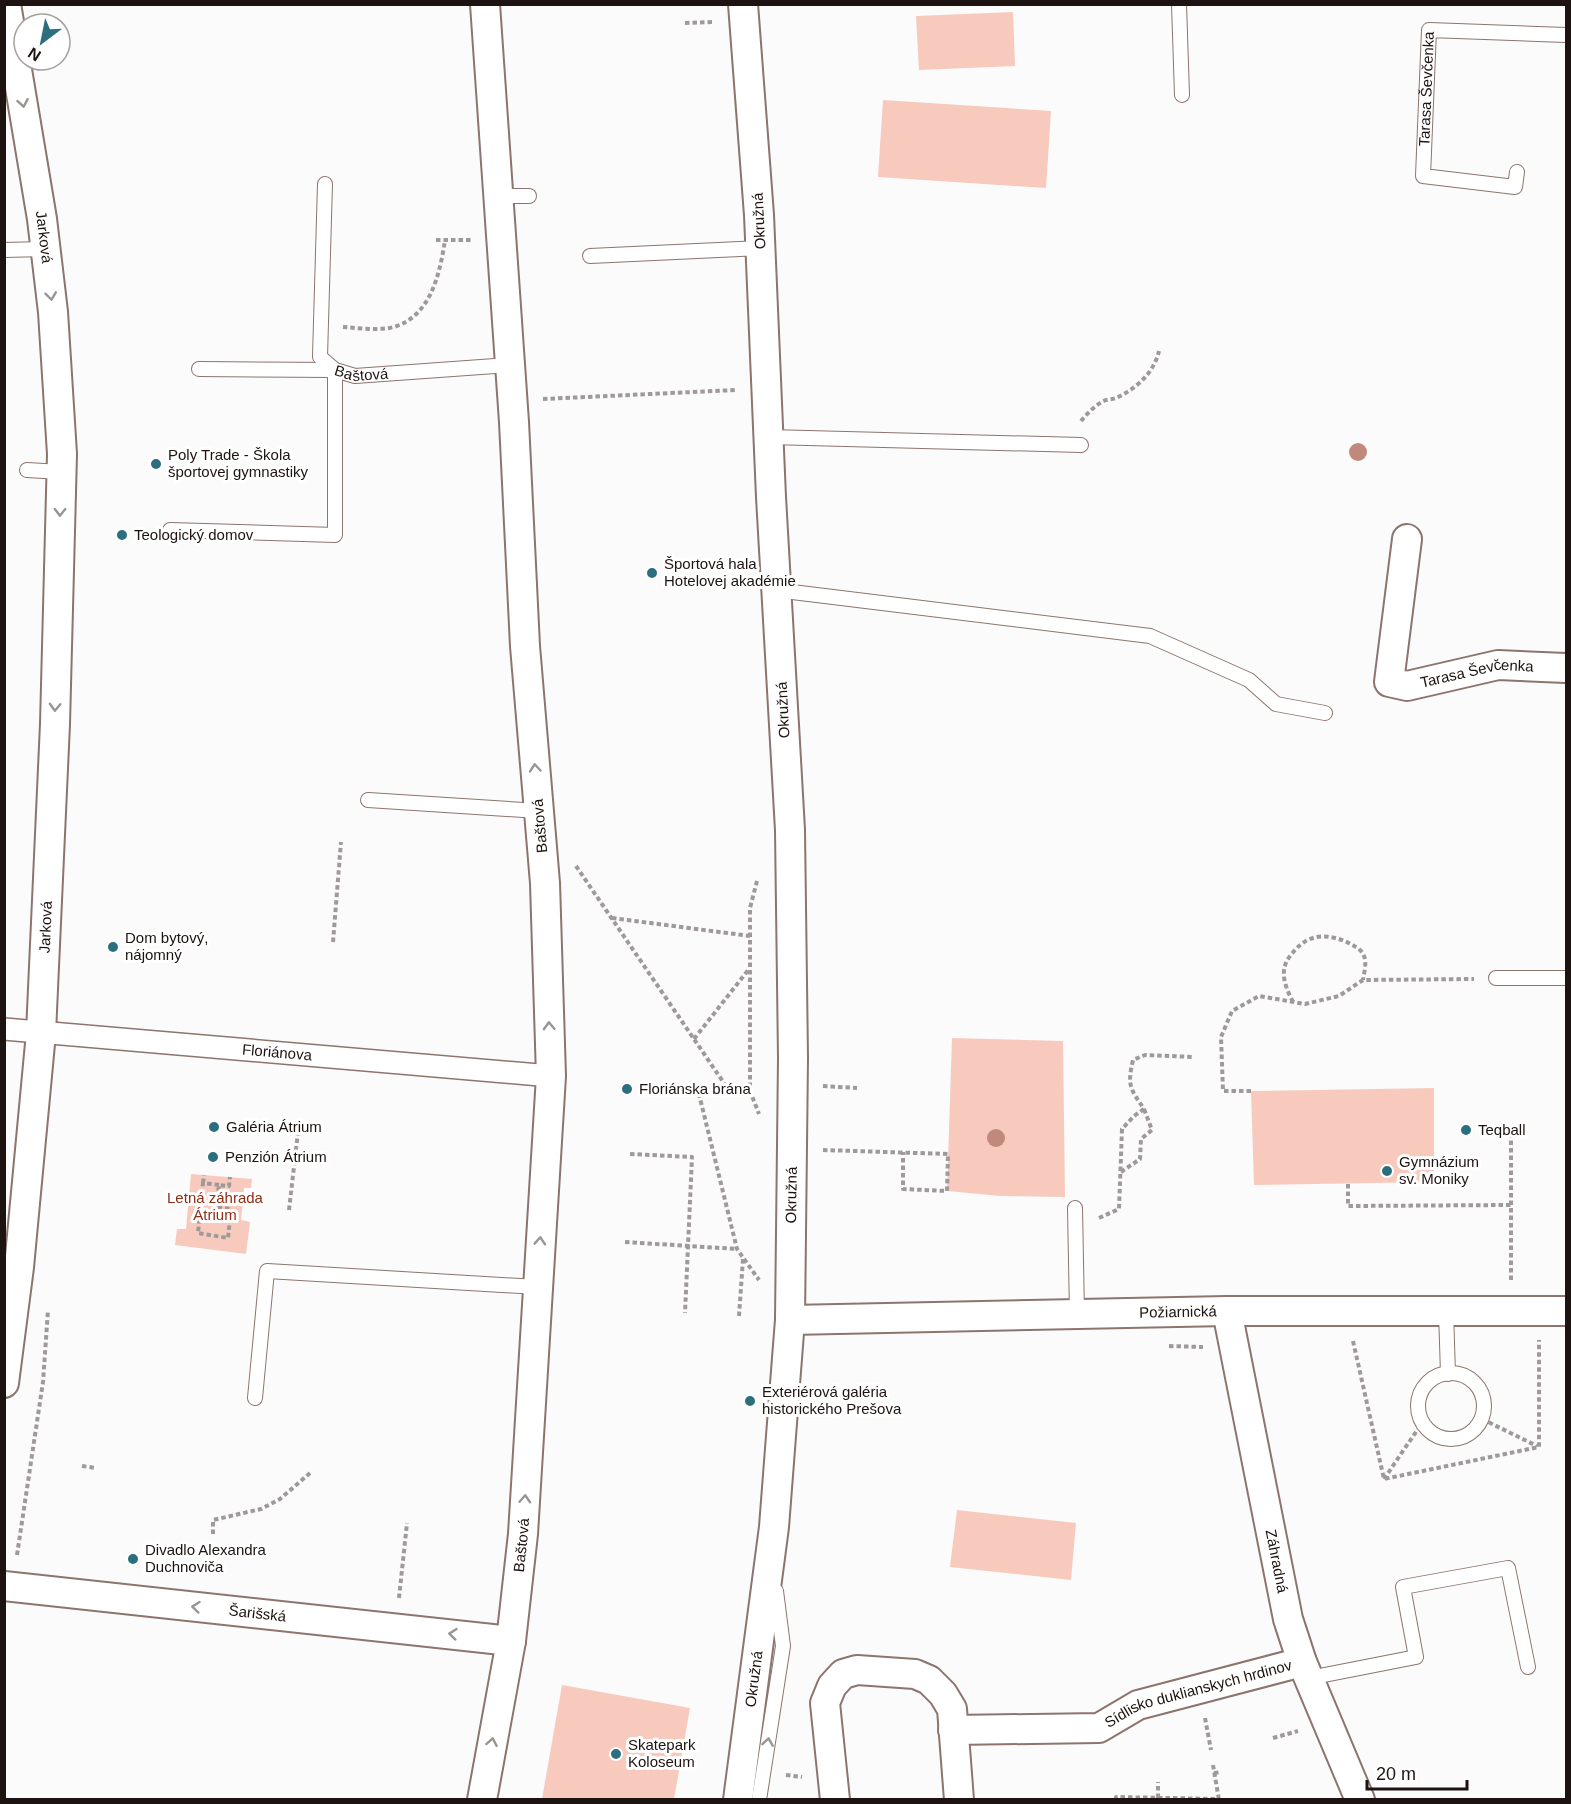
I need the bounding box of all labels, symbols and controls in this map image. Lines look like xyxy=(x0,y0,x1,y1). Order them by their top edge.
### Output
north arrow xyxy=(12,12,72,72)
street label: Tarasa Ševčenka xyxy=(1415,30,1437,147)
text: N xyxy=(25,44,44,65)
one-way arrow xyxy=(17,99,29,108)
street label: Okružná xyxy=(748,192,768,250)
street label: Jarková xyxy=(33,210,56,265)
one-way arrow xyxy=(45,292,57,301)
street label: Baštová xyxy=(333,361,389,384)
place label: Poly Trade - Škola športovej gymnastiky xyxy=(168,446,309,480)
marker: Poly Trade - Škola športovej gymnastiky xyxy=(149,457,163,471)
one-way arrow xyxy=(54,508,66,517)
place label: Teologický domov xyxy=(134,526,254,543)
marker: Teologický domov xyxy=(115,528,129,542)
place label: Športová hala Hotelovej akadémie xyxy=(664,555,796,589)
marker: Športová hala Hotelovej akadémie xyxy=(645,566,659,580)
street label: Tarasa Ševčenka xyxy=(1419,655,1535,691)
street label: Okružná xyxy=(772,681,792,739)
one-way arrow xyxy=(49,703,62,712)
one-way arrow xyxy=(529,764,542,773)
street label: Baštová xyxy=(529,798,550,854)
street label: Jarková xyxy=(36,900,55,954)
place label: Dom bytový, nájomný xyxy=(125,929,208,963)
marker: Dom bytový, nájomný xyxy=(106,940,120,954)
one-way arrow xyxy=(543,1021,556,1030)
street label: Floriánova xyxy=(241,1040,313,1063)
place label: Floriánska brána xyxy=(639,1080,751,1097)
marker: Floriánska brána xyxy=(620,1082,634,1096)
place label: Galéria Átrium xyxy=(226,1118,322,1135)
marker: Galéria Átrium xyxy=(207,1120,221,1134)
place label: Teqball xyxy=(1478,1121,1526,1138)
marker: Teqball xyxy=(1459,1123,1473,1137)
place label: Penzión Átrium xyxy=(225,1148,327,1165)
marker: Penzión Átrium xyxy=(206,1150,220,1164)
place label: Gymnázium sv. Moniky xyxy=(1399,1153,1479,1187)
marker: Gymnázium sv. Moniky xyxy=(1380,1164,1394,1178)
street label: Okružná xyxy=(782,1166,800,1223)
park label: Letná záhrada Átrium xyxy=(167,1189,264,1223)
one-way arrow xyxy=(534,1237,547,1246)
street label: Požiarnická xyxy=(1139,1302,1218,1321)
place label: Exteriérová galéria historického Prešova xyxy=(762,1383,902,1417)
marker: Exteriérová galéria historického Prešova xyxy=(743,1394,757,1408)
one-way arrow xyxy=(518,1494,531,1504)
street label: Baštová xyxy=(510,1517,532,1573)
street label: Záhradná xyxy=(1262,1528,1292,1595)
place label: Divadlo Alexandra Duchnoviča xyxy=(145,1541,267,1575)
marker: Divadlo Alexandra Duchnoviča xyxy=(126,1552,140,1566)
one-way arrow xyxy=(192,1601,201,1614)
street label: Šarišská xyxy=(228,1601,288,1625)
one-way arrow xyxy=(448,1629,457,1641)
street label: Okružná xyxy=(741,1649,766,1708)
street label: Sídlisko duklianskych hrdinov xyxy=(1101,1656,1294,1731)
place label: Skatepark Koloseum xyxy=(628,1736,696,1770)
one-way arrow xyxy=(485,1737,498,1747)
one-way arrow xyxy=(762,1737,774,1746)
marker: Skatepark Koloseum xyxy=(609,1747,623,1761)
scale bar xyxy=(1367,1753,1468,1791)
text: 20 m xyxy=(1376,1764,1416,1784)

